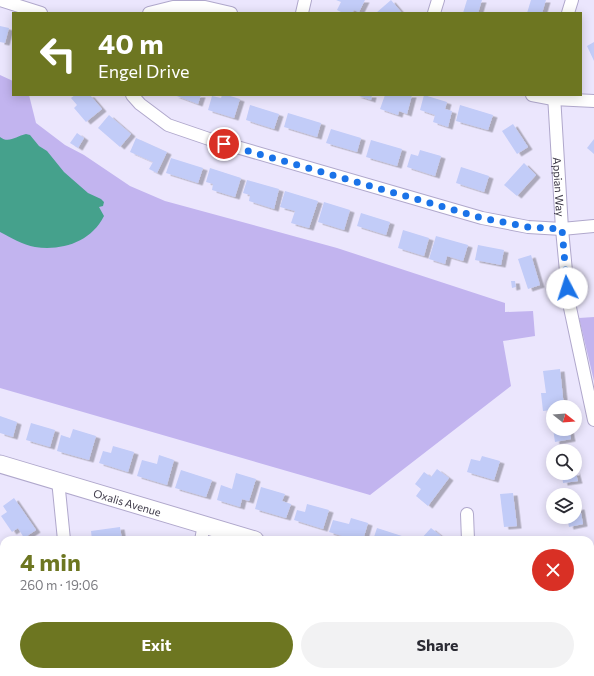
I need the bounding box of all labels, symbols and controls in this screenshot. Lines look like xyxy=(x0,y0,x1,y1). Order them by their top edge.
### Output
text: 40 m xyxy=(98,26,164,60)
icon: left xyxy=(32,28,84,80)
text: Engel Drive xyxy=(98,60,190,82)
pin xyxy=(207,127,241,161)
icon: arrive xyxy=(213,133,235,155)
street label: Appian Way xyxy=(551,157,568,217)
position arrow xyxy=(546,267,588,309)
north arrow xyxy=(546,400,582,436)
map controls xyxy=(546,400,582,524)
button: search xyxy=(546,444,582,480)
street label: Oxalis Avenue xyxy=(92,486,163,518)
button: layers xyxy=(546,488,582,524)
text: 4 min xyxy=(20,547,81,576)
button: close xyxy=(532,549,574,591)
text: 260 m · 19:06 xyxy=(20,577,98,593)
button: Exit xyxy=(20,622,293,668)
button: Share xyxy=(301,622,574,668)

